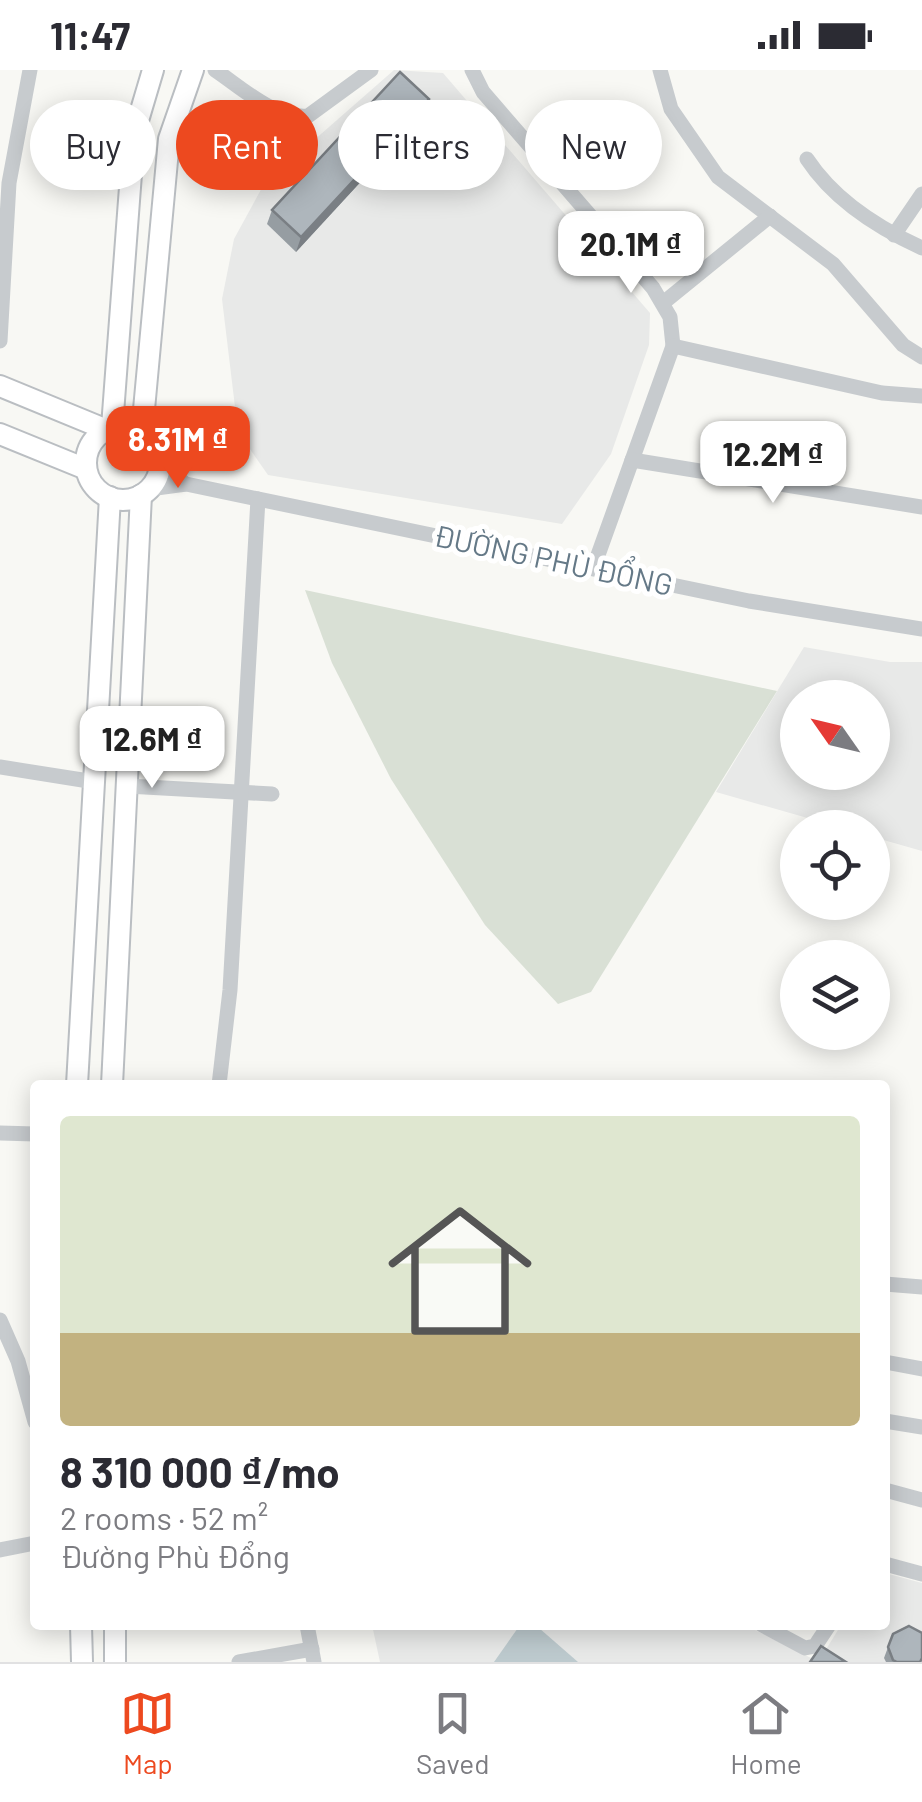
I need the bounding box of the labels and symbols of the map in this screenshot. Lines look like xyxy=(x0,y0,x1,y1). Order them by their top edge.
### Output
pin: 20.1M ₫ xyxy=(539,211,723,296)
pin: 8.31M ₫ xyxy=(86,406,270,491)
pin: 12.2M ₫ xyxy=(681,421,865,506)
street label: ĐƯỜNG PHÙ ĐỔNG xyxy=(431,515,676,602)
north arrow xyxy=(780,680,890,790)
pin: 12.6M ₫ xyxy=(60,706,244,791)

